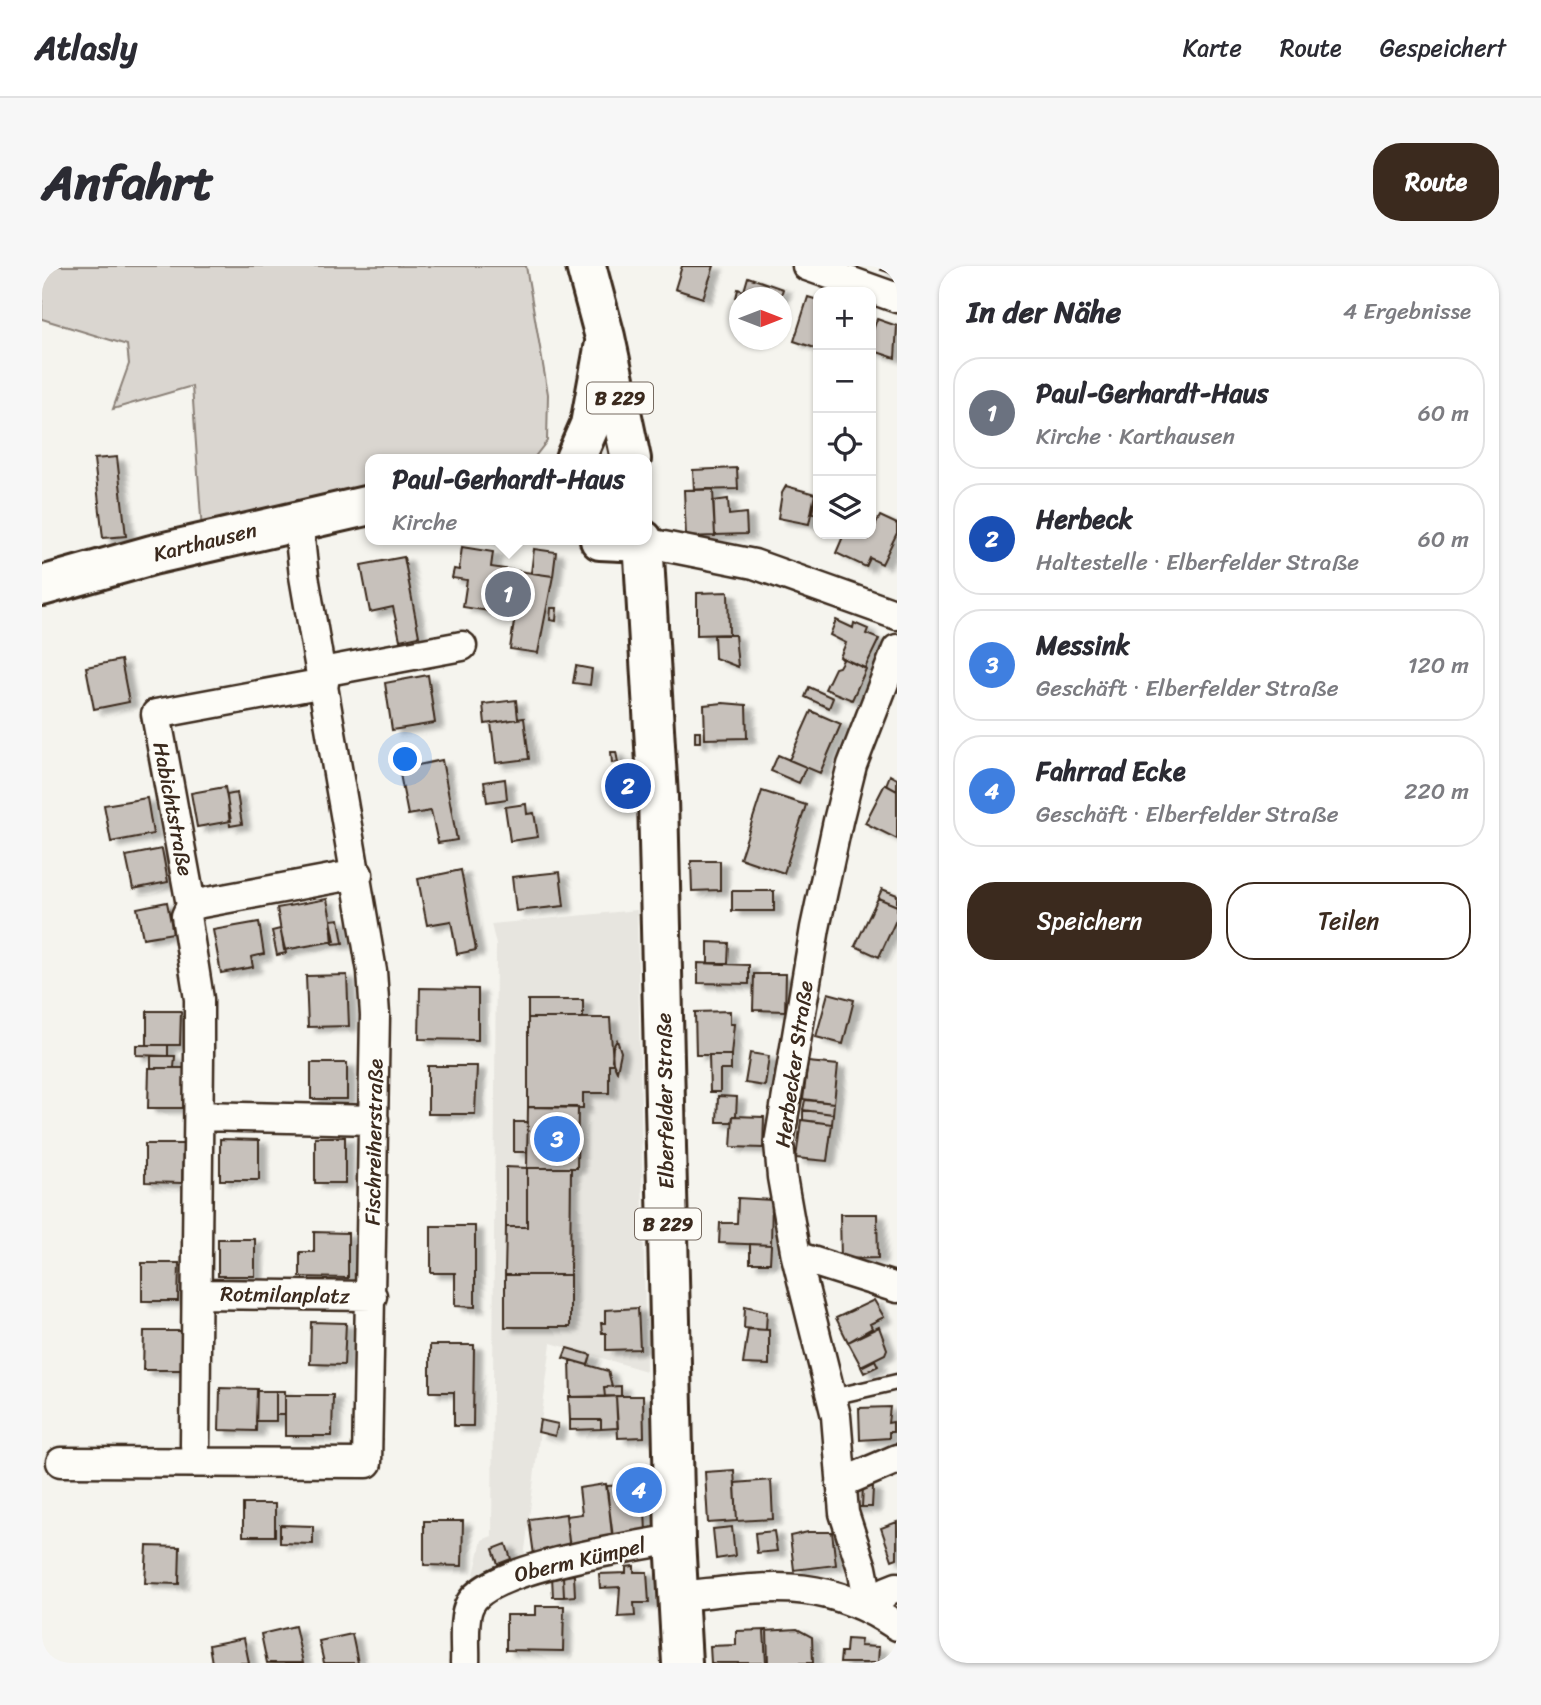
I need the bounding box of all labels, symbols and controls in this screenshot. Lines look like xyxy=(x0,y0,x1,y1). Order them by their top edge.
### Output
text: Atlasly xyxy=(35,19,137,77)
text: Karte xyxy=(1183,27,1242,69)
text: Route xyxy=(1280,27,1342,69)
text: Gespeichert xyxy=(1380,27,1506,69)
text: Anfahrt xyxy=(42,139,214,226)
button: Route xyxy=(1373,143,1499,221)
text: In der Nähe xyxy=(967,285,1121,339)
north arrow xyxy=(729,287,792,350)
map controls xyxy=(813,287,876,539)
button: + xyxy=(813,287,876,350)
text: 4 Ergebnisse xyxy=(1343,291,1471,332)
button: − xyxy=(813,350,876,413)
text: Paul-Gerhardt-Haus xyxy=(1036,370,1269,416)
road number: B 229 xyxy=(587,382,653,414)
text: 1 xyxy=(987,393,997,434)
text: 60 m xyxy=(1418,393,1469,434)
button: locate xyxy=(813,413,876,476)
text: Kirche · Karthausen xyxy=(1036,416,1235,457)
popup xyxy=(365,454,652,545)
text: Paul-Gerhardt-Haus xyxy=(392,456,625,502)
button: layers xyxy=(813,476,876,539)
text: Herbeck xyxy=(1036,496,1132,542)
text: Kirche xyxy=(392,502,457,543)
street label: Karthausen xyxy=(149,511,261,573)
text: 2 xyxy=(985,519,999,560)
text: 60 m xyxy=(1418,519,1469,560)
text: Haltestelle · Elberfelder Straße xyxy=(1036,542,1359,583)
pin: 1 xyxy=(485,568,531,620)
text: Messink xyxy=(1036,622,1130,668)
text: 3 xyxy=(986,645,998,686)
text: 120 m xyxy=(1408,645,1469,686)
text: Geschäft · Elberfelder Straße xyxy=(1036,668,1339,709)
street label: Habichtstraße xyxy=(141,739,205,880)
your location xyxy=(388,742,422,776)
text: Fahrrad Ecke xyxy=(1036,748,1185,794)
pin: 2 xyxy=(605,760,651,812)
text: 4 xyxy=(985,771,999,812)
text: 220 m xyxy=(1404,771,1469,812)
text: Geschäft · Elberfelder Straße xyxy=(1036,794,1339,835)
button: Speichern xyxy=(967,882,1212,960)
button: Teilen xyxy=(1226,882,1471,960)
street label: Herbecker Straße xyxy=(763,978,825,1150)
street label: Elberfelder Straße xyxy=(644,1012,686,1190)
street label: Fischreiherstraße xyxy=(354,1058,394,1226)
pin: 3 xyxy=(534,1113,580,1165)
road number: B 229 xyxy=(635,1208,701,1240)
street label: Rotmilanplatz xyxy=(220,1275,351,1315)
pin: 4 xyxy=(616,1464,662,1516)
street label: Oberm Kümpel xyxy=(510,1526,651,1594)

